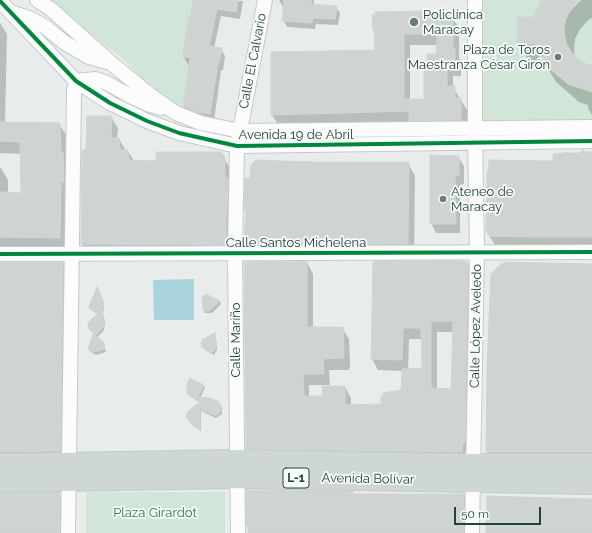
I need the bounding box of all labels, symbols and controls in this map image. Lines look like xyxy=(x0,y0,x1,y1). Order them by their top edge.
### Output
place label: Policlínica Maracay xyxy=(423,7,483,38)
street label: Calle El Calvario xyxy=(236,12,270,110)
marker: Policlínica Maracay xyxy=(408,16,420,28)
place label: Plaza de Toros Maestranza César Girón xyxy=(408,42,550,73)
marker: Plaza de Toros Maestranza César Girón xyxy=(553,52,563,62)
street label: Avenida 19 de Abril xyxy=(239,127,353,143)
place label: Ateneo de Maracay xyxy=(451,184,513,215)
marker: Ateneo de Maracay xyxy=(438,194,448,204)
street label: Calle Santos Michelena xyxy=(226,235,366,251)
street label: Calle López Aveledo xyxy=(467,264,485,388)
street label: Calle Mariño xyxy=(228,302,244,378)
road number: L-1 xyxy=(283,468,309,488)
street label: Avenida Bolívar xyxy=(321,470,415,488)
scale bar xyxy=(456,499,543,525)
park label: Plaza Girardot xyxy=(113,505,197,521)
text: 50 m xyxy=(461,507,489,521)

